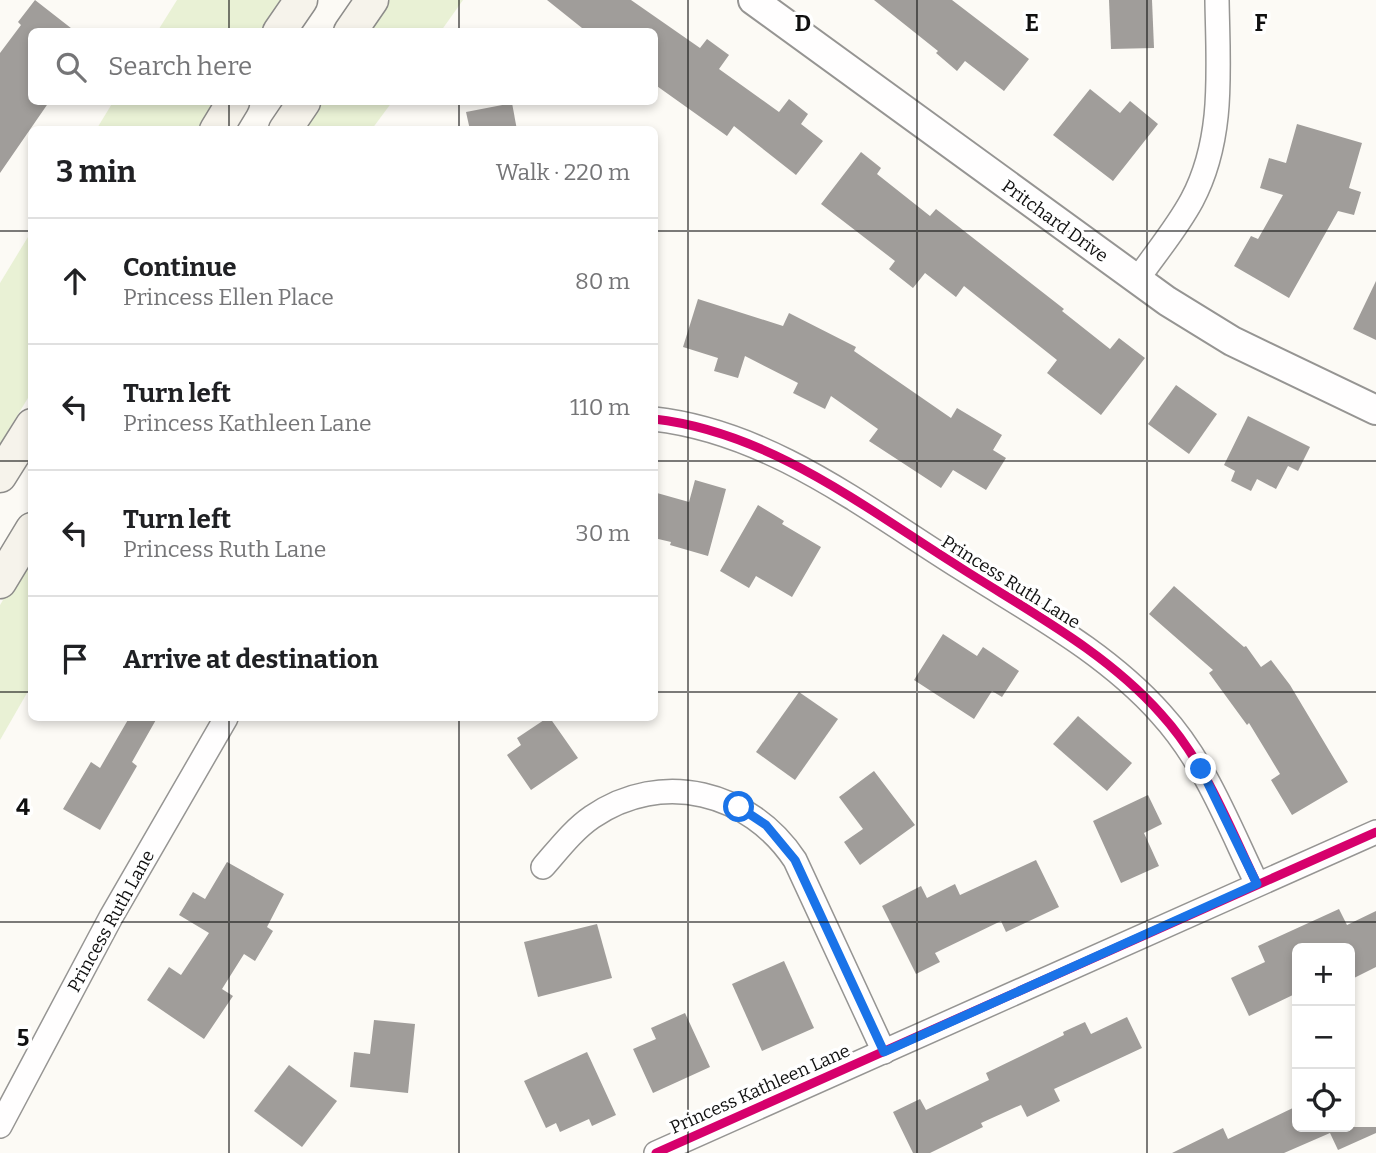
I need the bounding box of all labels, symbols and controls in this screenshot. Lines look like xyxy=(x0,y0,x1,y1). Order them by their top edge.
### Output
text: D xyxy=(795,9,811,37)
text: E xyxy=(1025,9,1039,37)
text: F xyxy=(1255,9,1268,37)
search box xyxy=(28,28,658,105)
icon: search xyxy=(52,48,90,86)
text: Search here xyxy=(108,51,252,82)
text: 3 min xyxy=(56,154,136,190)
text: Walk · 220 m xyxy=(496,158,630,186)
street label: Pritchard Drive xyxy=(998,175,1112,267)
text: Continue xyxy=(123,252,237,283)
icon: ahead xyxy=(56,262,94,300)
text: 80 m xyxy=(575,267,630,295)
text: Princess Ellen Place xyxy=(123,283,334,311)
text: Turn left xyxy=(123,378,231,409)
icon: left xyxy=(56,388,94,426)
text: 110 m xyxy=(570,393,630,421)
text: Princess Kathleen Lane xyxy=(123,409,372,437)
text: Turn left xyxy=(123,504,231,535)
icon: left xyxy=(56,514,94,552)
text: 30 m xyxy=(576,519,630,547)
street label: Princess Ruth Lane xyxy=(938,530,1084,634)
text: Princess Ruth Lane xyxy=(123,535,326,563)
icon: arrive xyxy=(56,640,94,678)
text: Arrive at destination xyxy=(123,644,378,675)
route end xyxy=(1185,753,1216,784)
route start xyxy=(723,791,754,822)
text: 4 xyxy=(16,793,30,821)
street label: Princess Ruth Lane xyxy=(63,846,159,996)
map controls xyxy=(1292,943,1355,1132)
button: + xyxy=(1292,943,1355,1006)
button: − xyxy=(1292,1006,1355,1069)
text: 5 xyxy=(17,1024,29,1052)
street label: Princess Kathleen Lane xyxy=(667,1039,853,1139)
button: locate xyxy=(1292,1069,1355,1132)

